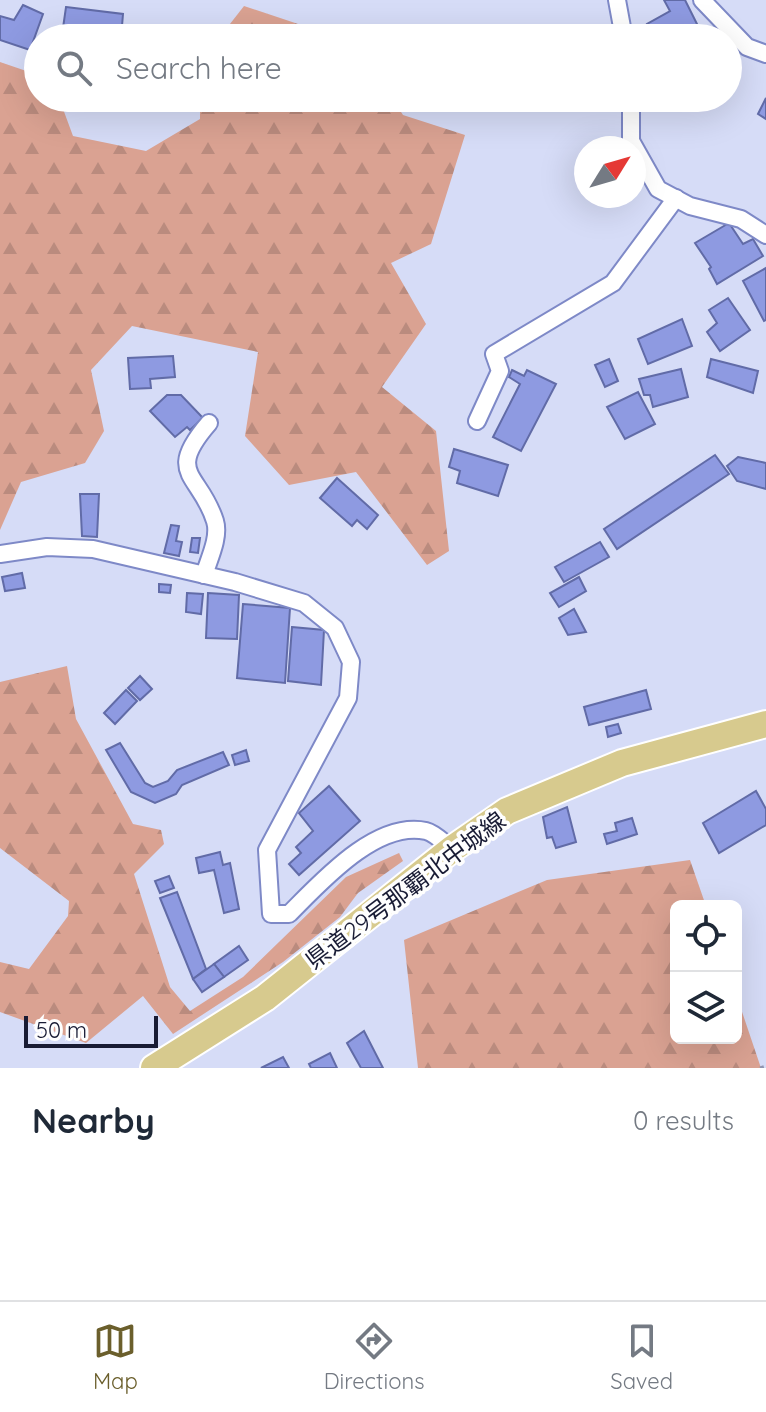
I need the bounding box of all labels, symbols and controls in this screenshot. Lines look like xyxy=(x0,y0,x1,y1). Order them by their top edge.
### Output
search box xyxy=(24,24,742,112)
icon: search xyxy=(52,46,96,90)
text: Search here xyxy=(116,49,282,87)
north arrow xyxy=(574,136,646,208)
street label: 県道29号那覇北中城線 xyxy=(299,805,511,975)
map controls xyxy=(670,900,742,1044)
button: locate xyxy=(670,900,742,972)
button: layers xyxy=(670,972,742,1044)
scale bar xyxy=(24,1012,158,1048)
text: 50 m xyxy=(36,1016,87,1044)
text: Nearby xyxy=(32,1099,155,1142)
text: 0 results xyxy=(633,1104,734,1137)
tab: Map xyxy=(93,1319,138,1395)
tab: Directions xyxy=(324,1319,424,1395)
tab: Saved xyxy=(610,1319,673,1395)

